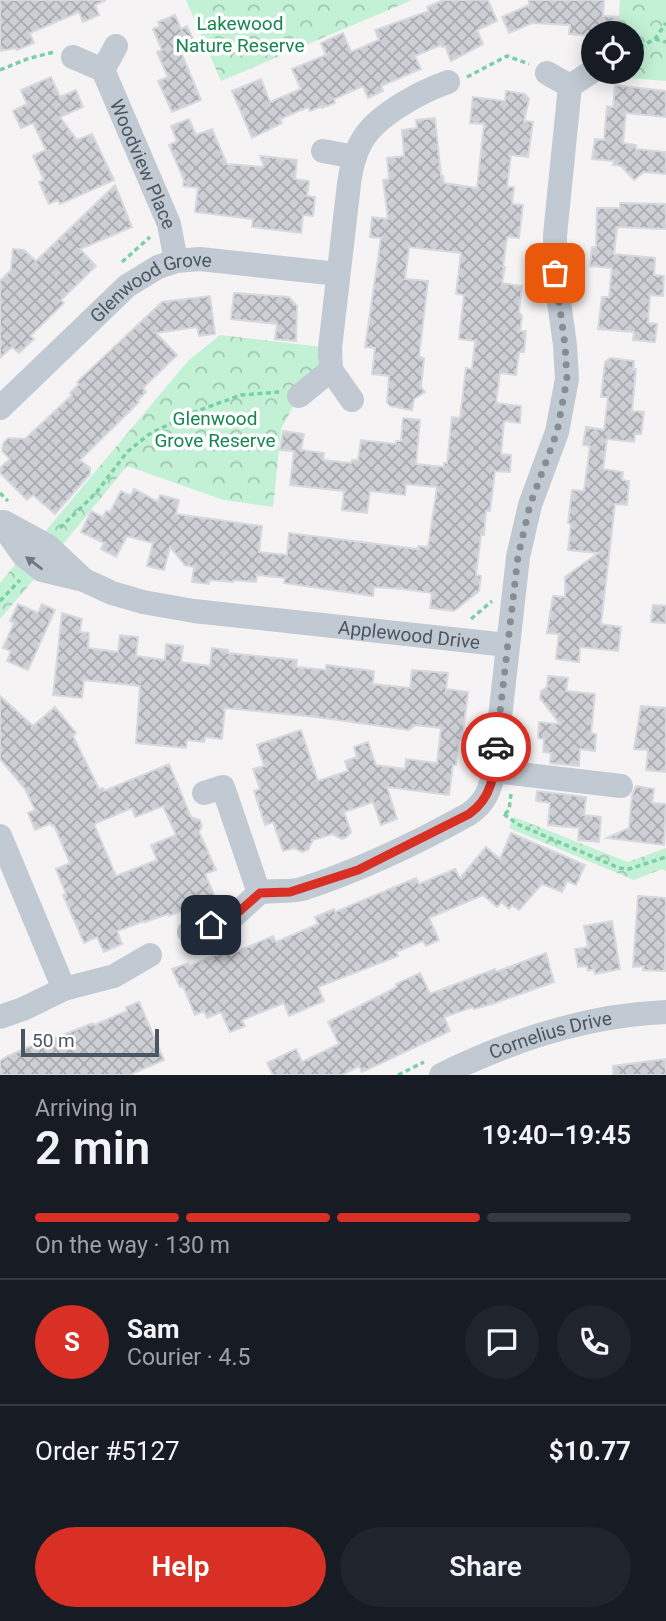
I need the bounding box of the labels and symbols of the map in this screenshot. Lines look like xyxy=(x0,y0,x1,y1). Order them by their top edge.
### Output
park label: Lakewood Nature Reserve xyxy=(175,12,305,57)
street label: Woodview Place xyxy=(105,96,181,233)
pin xyxy=(525,243,585,303)
street label: Glenwood Grove xyxy=(85,248,213,328)
park label: Glenwood Grove Reserve xyxy=(154,407,276,452)
one-way arrow xyxy=(25,556,43,571)
street label: Applewood Drive xyxy=(337,616,481,654)
courier xyxy=(461,712,531,782)
pin xyxy=(181,895,241,955)
street label: Cornelius Drive xyxy=(486,1007,614,1064)
scale bar xyxy=(21,1026,159,1058)

